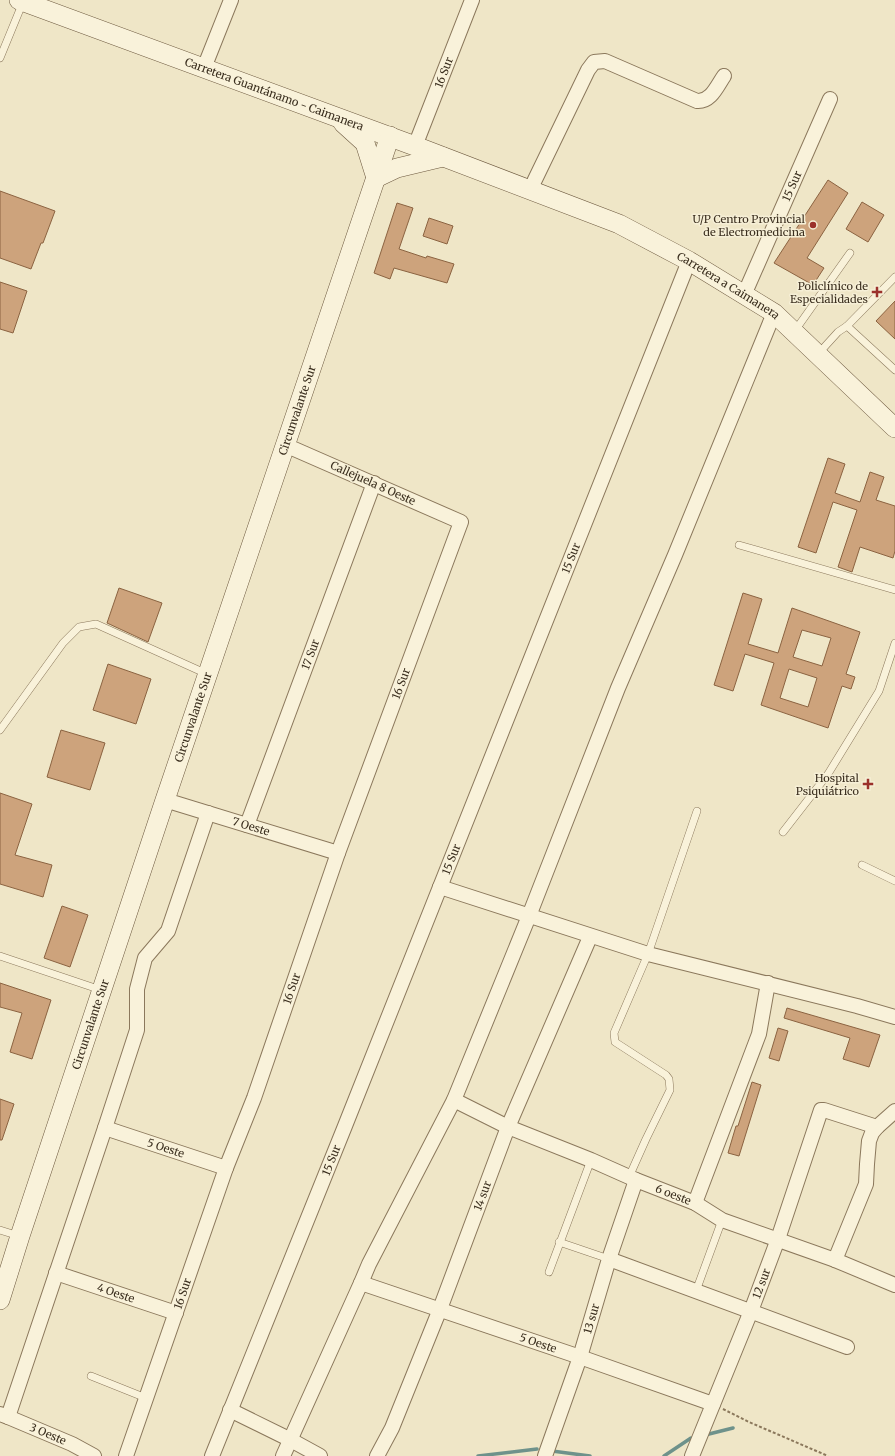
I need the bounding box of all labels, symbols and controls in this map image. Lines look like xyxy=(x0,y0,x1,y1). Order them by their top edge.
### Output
street label: Carretera Guantánamo - Caimanera xyxy=(183,55,366,133)
street label: 16 Sur xyxy=(431,55,456,90)
street label: 15 Sur xyxy=(779,169,805,203)
place label: U/P Centro Provincial de Electromedicina xyxy=(692,212,806,239)
marker: U/P Centro Provincial de Electromedicina xyxy=(808,220,818,230)
street label: Carretera a Caimanera xyxy=(675,249,783,322)
place label: Policlínico de Especialidades xyxy=(790,279,868,306)
marker: Policlínico de Especialidades xyxy=(871,286,883,298)
street label: Circunvalante Sur xyxy=(275,363,319,457)
street label: Callejuela 8 Oeste xyxy=(328,458,418,508)
street label: 15 Sur xyxy=(558,541,583,575)
street label: 17 Sur xyxy=(298,637,322,672)
street label: 16 Sur xyxy=(389,666,413,701)
street label: Circunvalante Sur xyxy=(171,670,215,764)
place label: Hospital Psiquiátrico xyxy=(796,771,860,798)
marker: Hospital Psiquiátrico xyxy=(862,778,874,790)
street label: 7 Oeste xyxy=(231,814,272,839)
street label: 15 Sur xyxy=(439,842,464,877)
street label: 16 Sur xyxy=(280,971,303,1006)
street label: Circunvalante Sur xyxy=(69,978,112,1071)
street label: 5 Oeste xyxy=(145,1135,186,1161)
street label: 15 Sur xyxy=(319,1143,344,1178)
street label: 14 sur xyxy=(470,1179,494,1213)
street label: 6 oeste xyxy=(654,1181,693,1208)
street label: 12 sur xyxy=(749,1266,773,1300)
street label: 16 Sur xyxy=(171,1276,194,1311)
street label: 4 Oeste xyxy=(95,1280,137,1306)
street label: 13 sur xyxy=(580,1302,602,1335)
street label: 5 Oeste xyxy=(518,1330,559,1356)
street label: 3 Oeste xyxy=(28,1420,69,1448)

